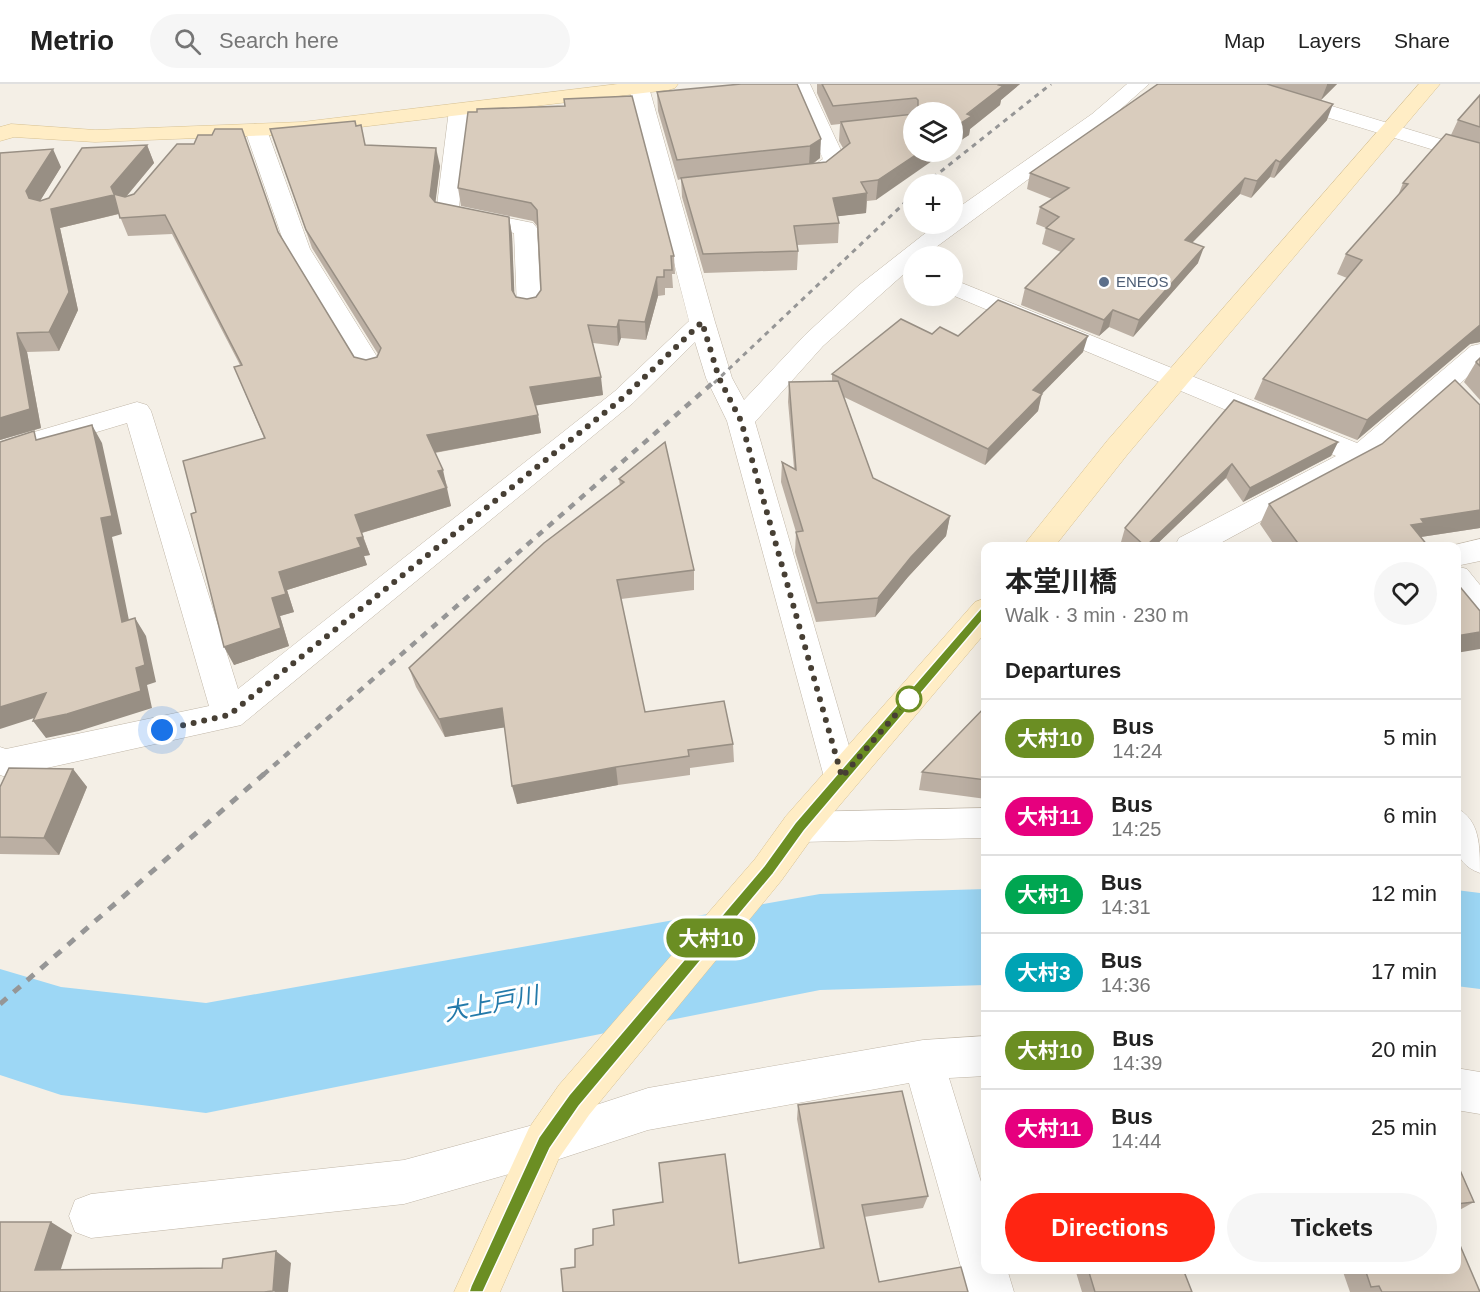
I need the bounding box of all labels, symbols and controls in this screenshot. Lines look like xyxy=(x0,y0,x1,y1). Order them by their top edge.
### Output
search box xyxy=(150,14,570,68)
text: Metrio xyxy=(30,25,114,56)
icon: search xyxy=(171,25,204,58)
text: Search here xyxy=(219,28,339,53)
text: Map xyxy=(1224,29,1265,52)
text: Layers xyxy=(1298,29,1361,52)
text: Share xyxy=(1394,29,1450,52)
map controls xyxy=(903,102,963,306)
button: layers xyxy=(903,102,963,162)
button: + xyxy=(903,174,963,234)
button: − xyxy=(903,246,963,306)
place label: ENEOS xyxy=(1116,273,1169,290)
marker: ENEOS xyxy=(1097,275,1111,289)
button: heart xyxy=(1374,562,1437,625)
text: 本堂川橋 xyxy=(1005,566,1117,597)
text: Walk · 3 min · 230 m xyxy=(1005,604,1189,626)
text: Departures xyxy=(1005,658,1121,683)
unlabelled marker xyxy=(896,686,922,712)
text: Bus xyxy=(1112,714,1154,739)
your location xyxy=(147,715,177,745)
text: 5 min xyxy=(1383,725,1437,750)
text: 大村10 xyxy=(1017,727,1082,750)
text: 14:24 xyxy=(1112,740,1162,762)
text: Bus xyxy=(1111,792,1153,817)
text: 6 min xyxy=(1383,803,1437,828)
text: 大村11 xyxy=(1017,805,1081,828)
text: 14:25 xyxy=(1111,818,1161,840)
text: Bus xyxy=(1101,870,1142,895)
text: 12 min xyxy=(1371,881,1437,906)
text: 大村1 xyxy=(1017,883,1071,906)
text: 14:31 xyxy=(1101,896,1151,918)
line badge: 大村10 xyxy=(669,918,753,958)
text: 大村10 xyxy=(678,927,744,950)
text: Bus xyxy=(1101,948,1142,973)
text: 17 min xyxy=(1371,959,1437,984)
text: 大村3 xyxy=(1017,961,1071,984)
text: 14:36 xyxy=(1101,974,1151,996)
water label: 大上戸川 xyxy=(441,981,544,1026)
text: Bus xyxy=(1112,1026,1154,1051)
text: 20 min xyxy=(1371,1037,1437,1062)
text: 大村10 xyxy=(1017,1039,1082,1062)
text: 14:39 xyxy=(1112,1052,1162,1074)
text: Bus xyxy=(1111,1104,1153,1129)
text: 25 min xyxy=(1371,1115,1437,1140)
text: 大村11 xyxy=(1017,1117,1081,1140)
text: 14:44 xyxy=(1111,1130,1161,1152)
button: Directions xyxy=(1005,1193,1215,1262)
button: Tickets xyxy=(1227,1193,1437,1262)

